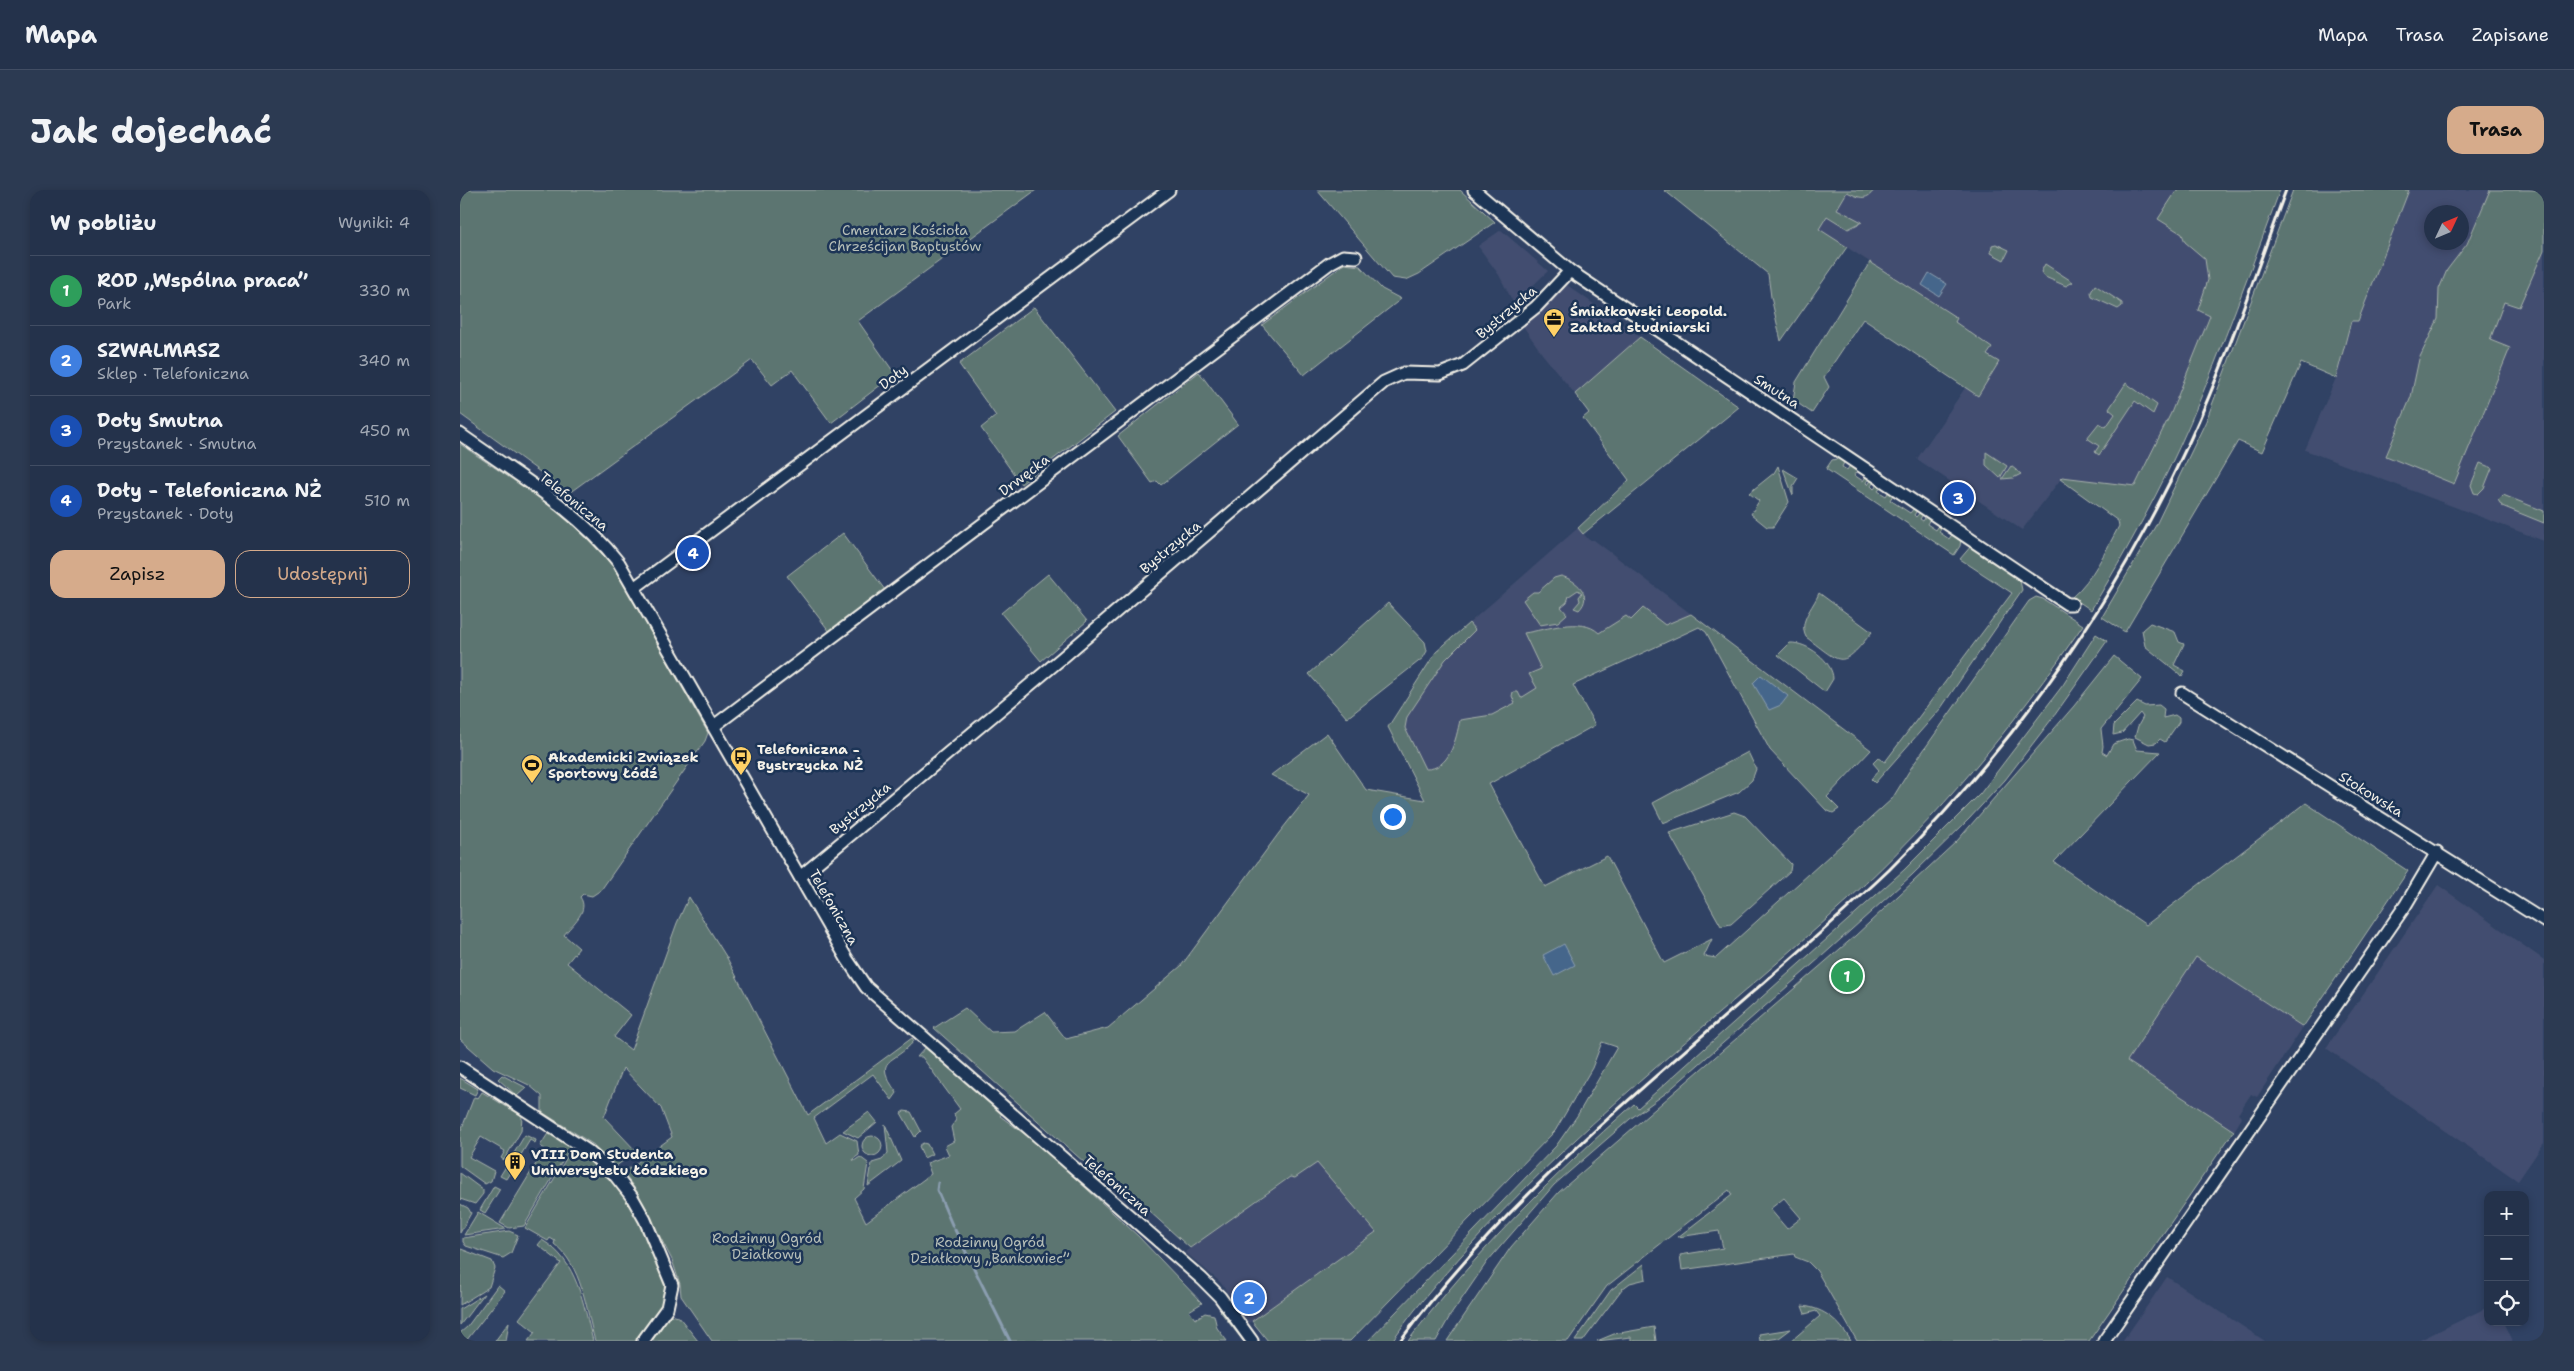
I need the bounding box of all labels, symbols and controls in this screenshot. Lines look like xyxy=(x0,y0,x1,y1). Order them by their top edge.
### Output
text: Mapa xyxy=(25,19,97,51)
text: Mapa xyxy=(2318,23,2368,47)
text: Trasa xyxy=(2396,23,2444,47)
text: Zapisane xyxy=(2472,23,2549,47)
button: Trasa xyxy=(2447,106,2544,154)
text: Jak dojechać xyxy=(30,107,272,154)
north arrow xyxy=(2424,205,2469,250)
text: W pobliżu xyxy=(50,209,157,237)
text: Wyniki: 4 xyxy=(338,212,410,233)
park label: Cmentarz Kościoła Chrześcijan Baptystów xyxy=(829,221,981,255)
text: ROD „Wspólna praca” xyxy=(97,268,308,293)
text: 1 xyxy=(62,280,70,301)
text: 330 m xyxy=(358,280,410,301)
street label: Bystrzycka xyxy=(1472,281,1540,343)
text: Park xyxy=(97,293,131,314)
place label: Śmiałkowski Leopold. Zakład studniarski xyxy=(1570,302,1727,336)
office icon: Śmiałkowski Leopold. Zakład studniarski xyxy=(1542,307,1566,338)
text: SZWALMASZ xyxy=(97,338,220,363)
text: 2 xyxy=(60,350,72,371)
text: 340 m xyxy=(358,350,410,371)
street label: Doły xyxy=(875,361,911,393)
text: Sklep · Telefoniczna xyxy=(97,363,249,384)
street label: Smutna xyxy=(1751,370,1803,412)
text: Doły Smutna xyxy=(97,408,223,433)
text: 3 xyxy=(60,420,72,441)
text: 450 m xyxy=(359,420,410,441)
text: Przystanek · Smutna xyxy=(97,433,256,454)
street label: Drwęcka xyxy=(995,450,1053,500)
street label: Telefoniczna xyxy=(536,468,613,535)
text: Doły - Telefoniczna NŻ xyxy=(97,478,322,503)
pin: 3 xyxy=(1942,479,1974,517)
text: 4 xyxy=(60,490,72,511)
text: 510 m xyxy=(364,490,410,511)
text: Przystanek · Doły xyxy=(97,503,234,524)
street label: Bystrzycka xyxy=(1136,516,1204,578)
pin: 4 xyxy=(677,534,709,572)
button: Zapisz xyxy=(50,550,225,598)
button: Udostępnij xyxy=(235,550,410,598)
place label: Telefoniczna - Bystrzycka NŻ xyxy=(757,740,863,774)
bus stop icon: Telefoniczna - Bystrzycka NŻ xyxy=(729,745,753,776)
place label: Akademicki Związek Sportowy Łódź xyxy=(548,748,699,782)
sports icon: Akademicki Związek Sportowy Łódź xyxy=(520,753,544,784)
street label: Stokowska xyxy=(2336,767,2407,821)
street label: Bystrzycka xyxy=(826,778,895,838)
your location xyxy=(1380,804,1406,830)
street label: Telefoniczna xyxy=(805,866,863,948)
pin: 1 xyxy=(1831,957,1863,995)
place label: VIII Dom Studenta Uniwersytetu Łódzkiego xyxy=(531,1145,708,1179)
building icon: VIII Dom Studenta Uniwersytetu Łódzkiego xyxy=(503,1150,527,1181)
street label: Telefoniczna xyxy=(1079,1151,1155,1220)
map controls xyxy=(2484,1191,2529,1326)
button: + xyxy=(2484,1191,2529,1236)
park label: Rodzinny Ogród Działkowy xyxy=(712,1229,822,1263)
park label: Rodzinny Ogród Działkowy „Bankowiec” xyxy=(911,1233,1070,1267)
button: − xyxy=(2484,1236,2529,1281)
pin: 2 xyxy=(1233,1279,1265,1317)
button: locate xyxy=(2484,1281,2529,1326)

